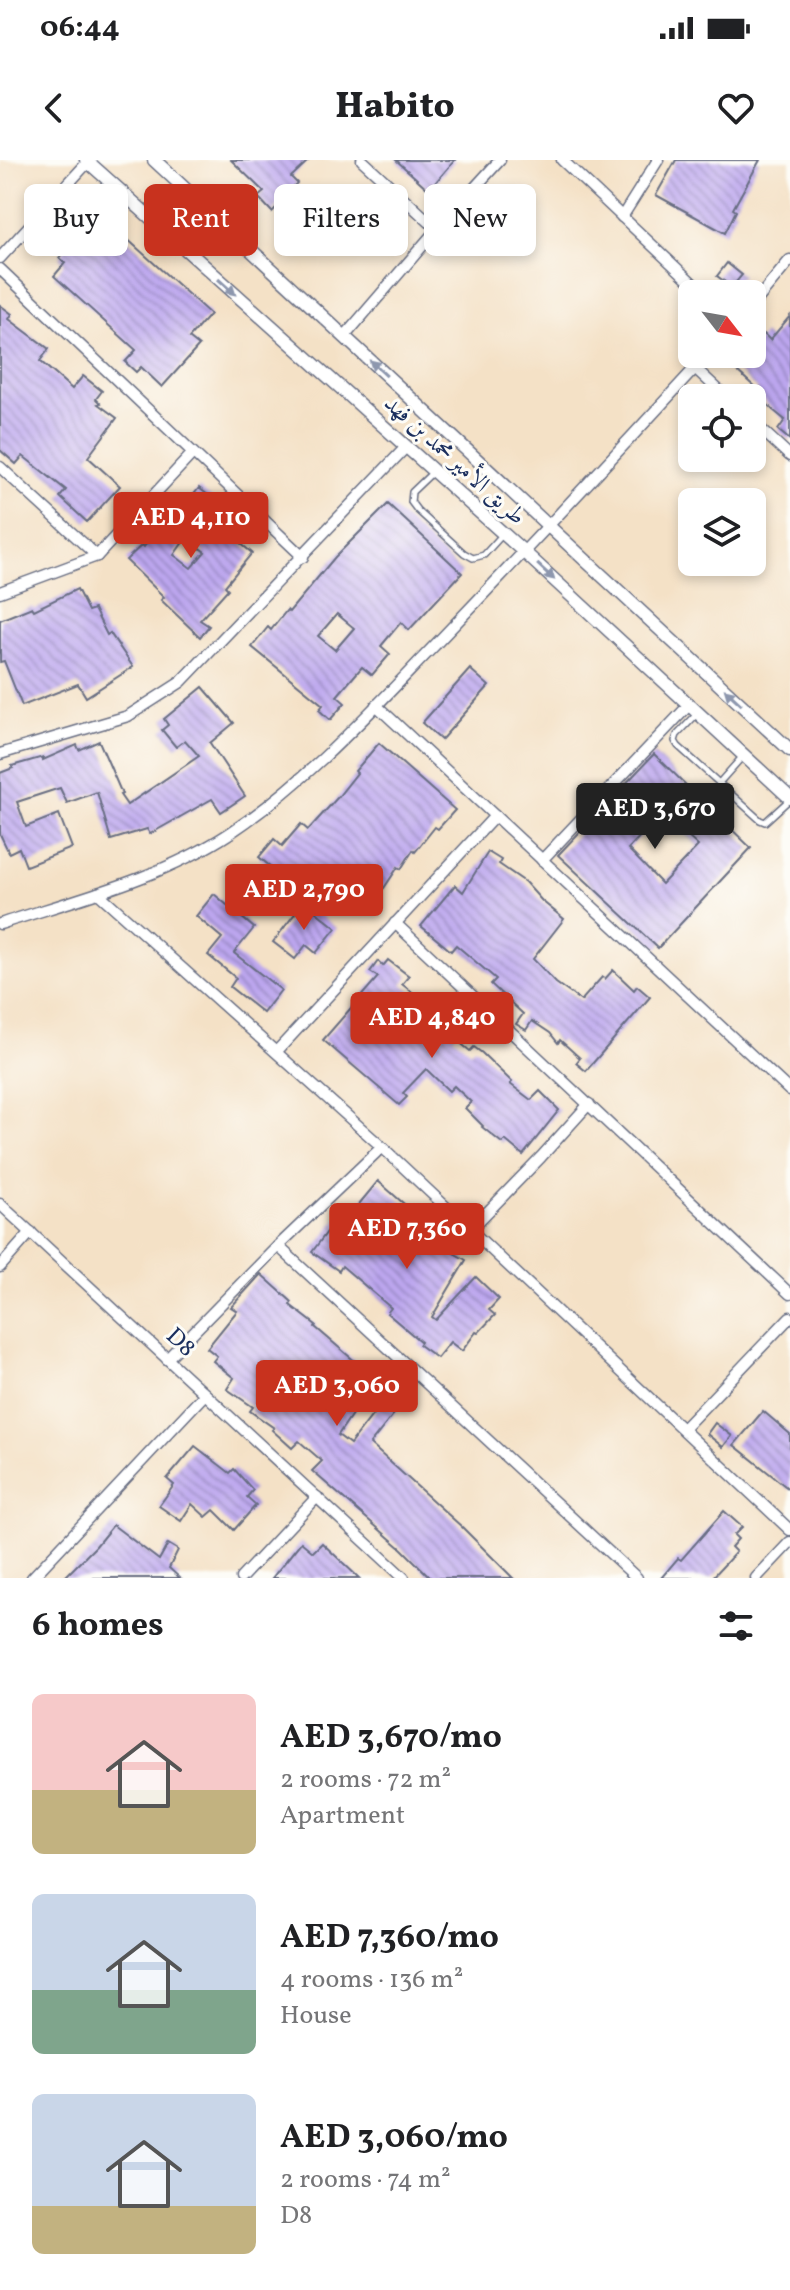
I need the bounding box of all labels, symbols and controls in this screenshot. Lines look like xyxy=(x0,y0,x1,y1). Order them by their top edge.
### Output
text: 06:44 xyxy=(40,7,120,49)
text: Habito xyxy=(335,83,455,133)
icon: back xyxy=(32,86,76,130)
icon: heart xyxy=(714,86,758,130)
chip: Buy xyxy=(24,184,128,256)
chip: Rent xyxy=(144,184,258,256)
chip: Filters xyxy=(274,184,408,256)
chip: New xyxy=(424,184,536,256)
one-way arrow xyxy=(217,278,237,295)
north arrow xyxy=(678,280,766,368)
map controls xyxy=(678,280,766,576)
one-way arrow xyxy=(368,360,387,378)
button: locate xyxy=(678,384,766,472)
street label: طريق الأمير محمد بن فهد xyxy=(375,387,533,534)
button: layers xyxy=(678,488,766,576)
pin: AED 4,110 xyxy=(99,492,283,560)
text: AED 4,110 xyxy=(131,500,251,536)
one-way arrow xyxy=(536,563,555,581)
one-way arrow xyxy=(724,688,743,706)
pin: AED 3,670 xyxy=(563,783,747,851)
text: AED 3,670 xyxy=(594,791,716,827)
pin: AED 2,790 xyxy=(212,864,396,932)
text: AED 2,790 xyxy=(243,872,365,908)
pin: AED 4,840 xyxy=(340,992,524,1060)
text: AED 4,840 xyxy=(368,1000,496,1036)
pin: AED 7,360 xyxy=(315,1203,499,1271)
text: AED 7,360 xyxy=(347,1211,467,1247)
street label: D8 xyxy=(158,1320,202,1366)
pin: AED 3,060 xyxy=(245,1360,429,1428)
text: AED 3,060 xyxy=(274,1368,400,1404)
text: 6 homes xyxy=(32,1603,164,1650)
icon: filters xyxy=(714,1604,758,1648)
text: AED 3,670/mo xyxy=(280,1715,502,1762)
icon: home xyxy=(96,1726,192,1822)
text: 2 rooms · 72 m² xyxy=(280,1762,451,1798)
text: Apartment xyxy=(280,1798,405,1834)
text: AED 7,360/mo xyxy=(280,1915,499,1962)
icon: home xyxy=(96,1926,192,2022)
text: 4 rooms · 136 m² xyxy=(280,1962,463,1998)
text: House xyxy=(280,1998,352,2034)
text: AED 3,060/mo xyxy=(280,2115,508,2162)
icon: home xyxy=(96,2126,192,2222)
text: 2 rooms · 74 m² xyxy=(280,2162,451,2198)
text: D8 xyxy=(280,2198,312,2234)

